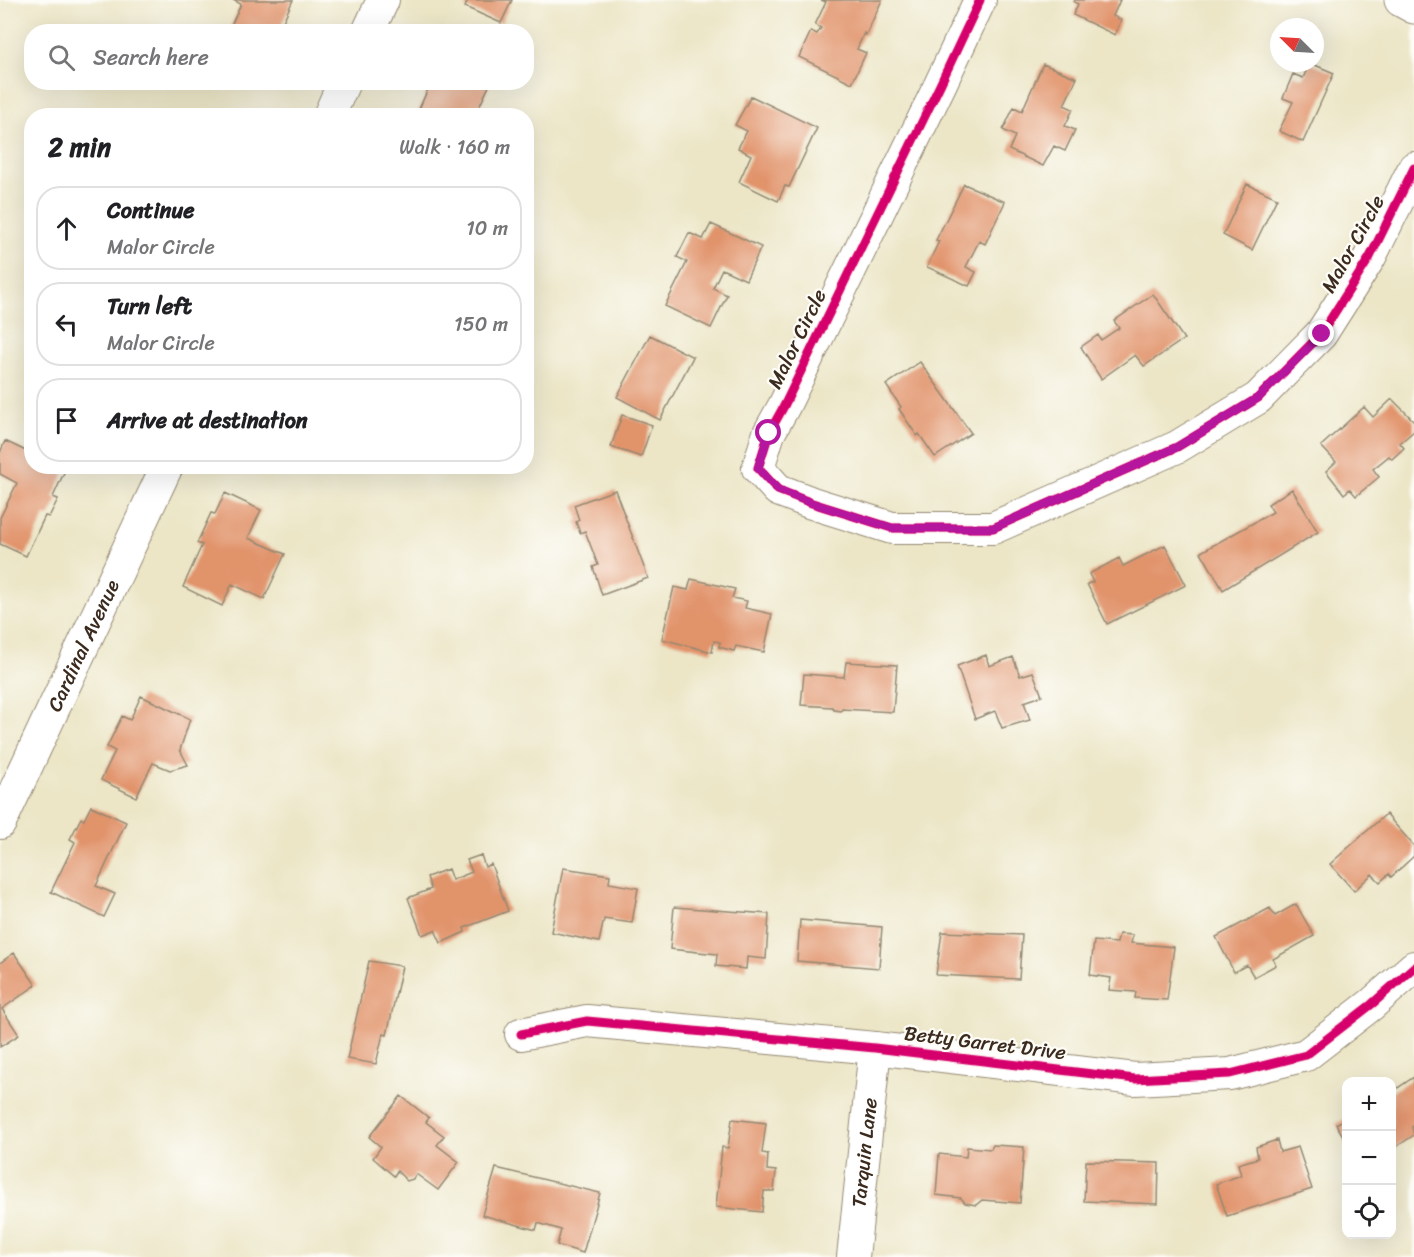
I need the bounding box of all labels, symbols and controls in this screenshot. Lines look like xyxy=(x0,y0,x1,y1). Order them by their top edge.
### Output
north arrow xyxy=(1270,18,1324,72)
search box xyxy=(24,24,534,90)
text: Search here xyxy=(93,38,209,77)
icon: search xyxy=(45,41,78,74)
text: 2 min xyxy=(48,124,111,170)
text: Walk · 160 m xyxy=(399,130,510,165)
street label: Malor Circle xyxy=(1312,188,1394,300)
text: Continue xyxy=(107,191,195,230)
text: 10 m xyxy=(466,211,508,246)
icon: ahead xyxy=(50,212,83,245)
text: Malor Circle xyxy=(107,230,215,265)
street label: Malor Circle xyxy=(758,283,836,395)
text: Turn left xyxy=(107,287,192,326)
text: 150 m xyxy=(454,307,508,342)
icon: left xyxy=(50,308,83,341)
route end xyxy=(1308,320,1334,346)
text: Malor Circle xyxy=(107,326,215,361)
text: Arrive at destination xyxy=(107,401,308,440)
icon: arrive xyxy=(50,404,83,437)
route start xyxy=(755,419,781,445)
street label: Cardinal Avenue xyxy=(37,573,129,717)
street label: Betty Garret Drive xyxy=(902,1016,1068,1070)
map controls xyxy=(1342,1077,1396,1239)
button: + xyxy=(1342,1077,1396,1131)
street label: Tarquin Lane xyxy=(841,1096,887,1209)
button: − xyxy=(1342,1131,1396,1185)
button: locate xyxy=(1342,1185,1396,1239)

